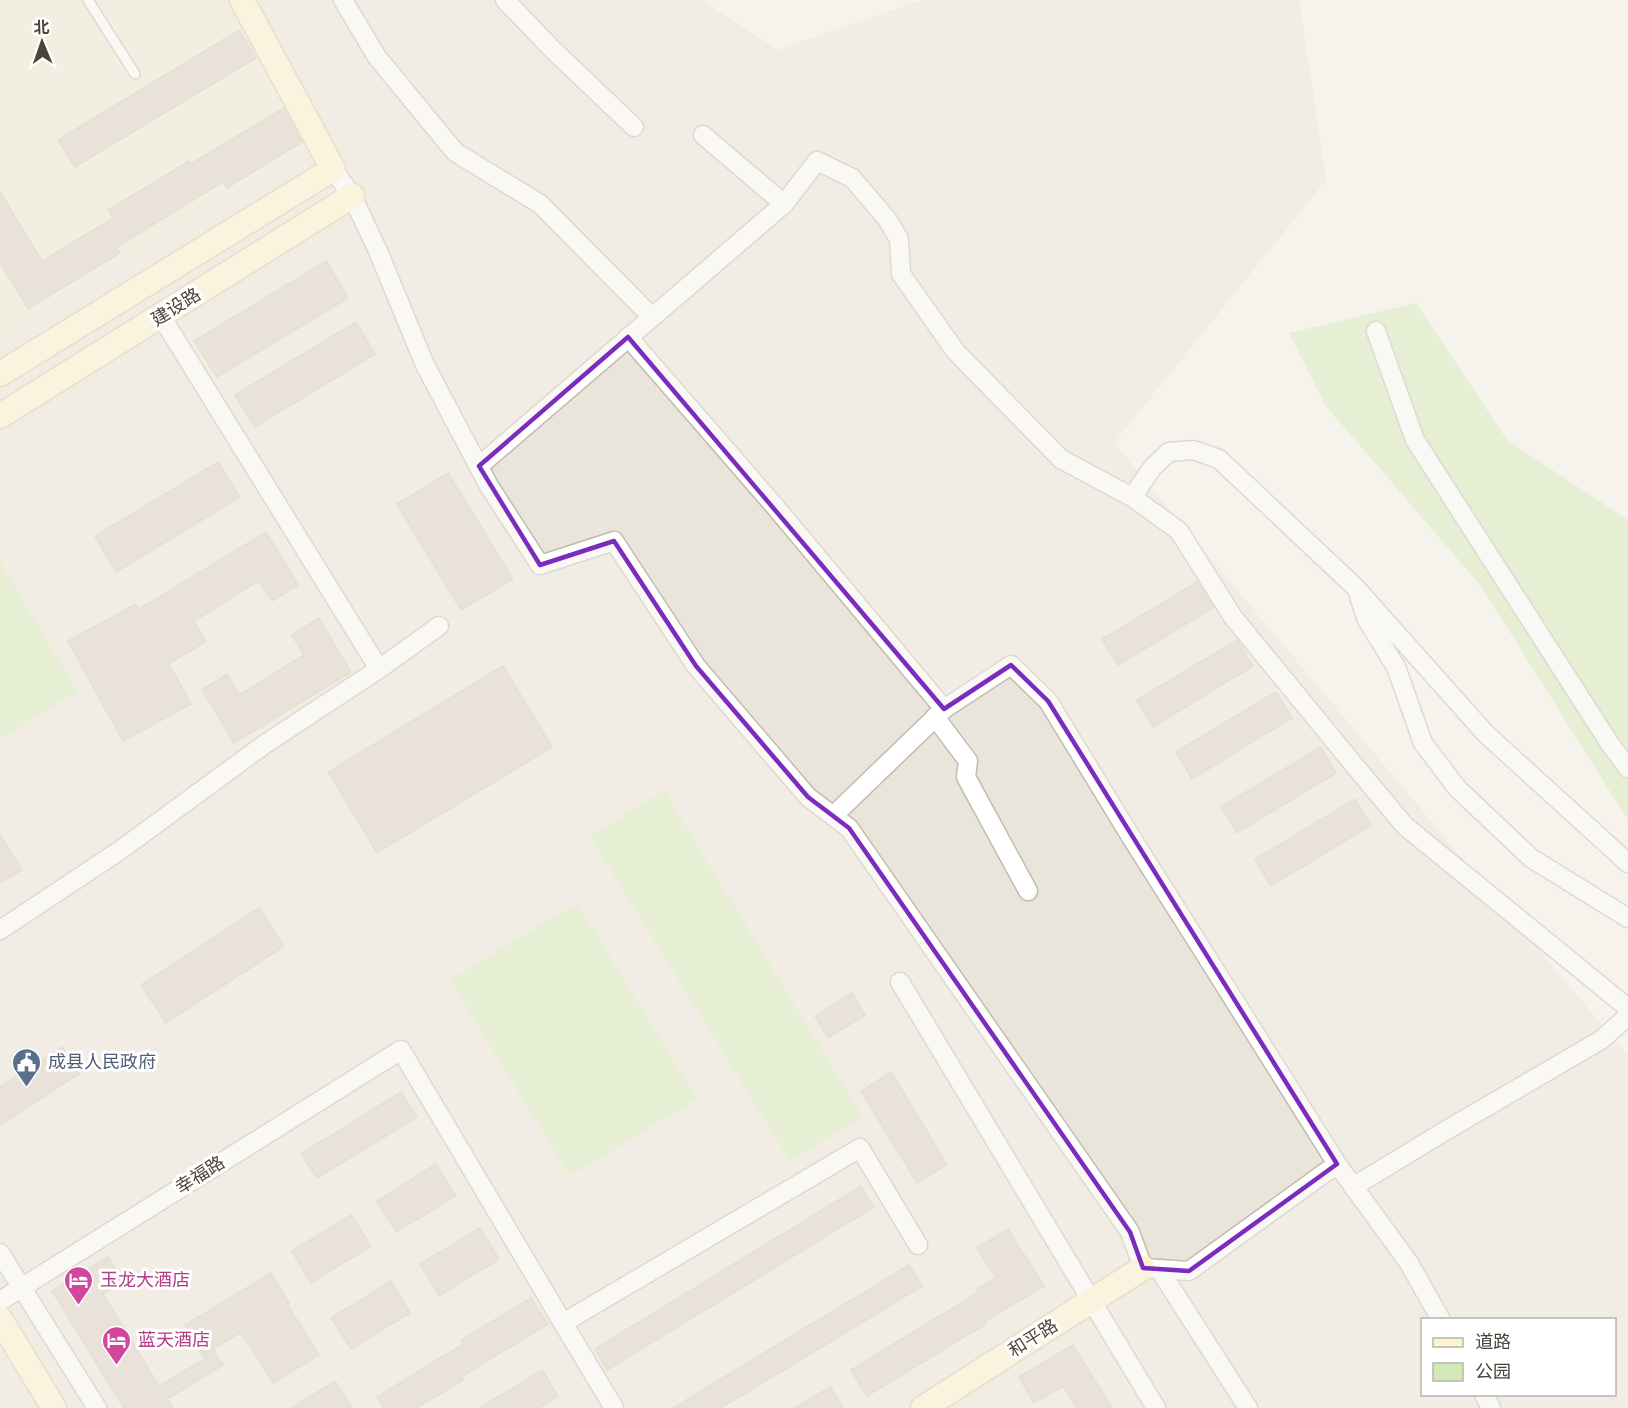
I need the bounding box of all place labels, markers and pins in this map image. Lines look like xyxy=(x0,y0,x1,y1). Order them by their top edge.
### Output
public building icon: 成县人民政府 xyxy=(11,1046,43,1088)
place label: 成县人民政府 xyxy=(48,1050,156,1072)
hotel icon: 玉龙大酒店 xyxy=(63,1264,95,1306)
place label: 玉龙大酒店 xyxy=(100,1268,190,1290)
hotel icon: 蓝天酒店 xyxy=(101,1324,133,1366)
place label: 蓝天酒店 xyxy=(138,1328,210,1350)

